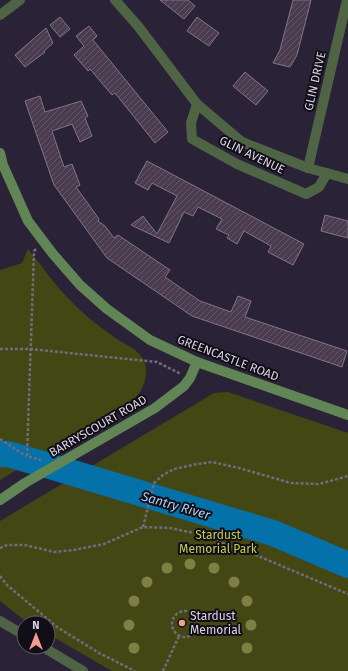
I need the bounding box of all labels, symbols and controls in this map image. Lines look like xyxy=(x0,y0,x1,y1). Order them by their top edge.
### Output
street label: GLIN DRIVE xyxy=(301,50,329,112)
street label: GLIN AVENUE xyxy=(217,133,287,177)
street label: GREENCASTLE ROAD xyxy=(175,332,281,384)
street label: BARRYSCOURT ROAD xyxy=(47,392,149,460)
water label: Santry River xyxy=(139,488,213,523)
park label: Stardust Memorial Park xyxy=(179,528,258,556)
place label: Stardust Memorial xyxy=(190,609,242,637)
north arrow xyxy=(16,615,56,655)
marker: Stardust Memorial xyxy=(177,618,187,628)
text: N xyxy=(32,619,40,632)

